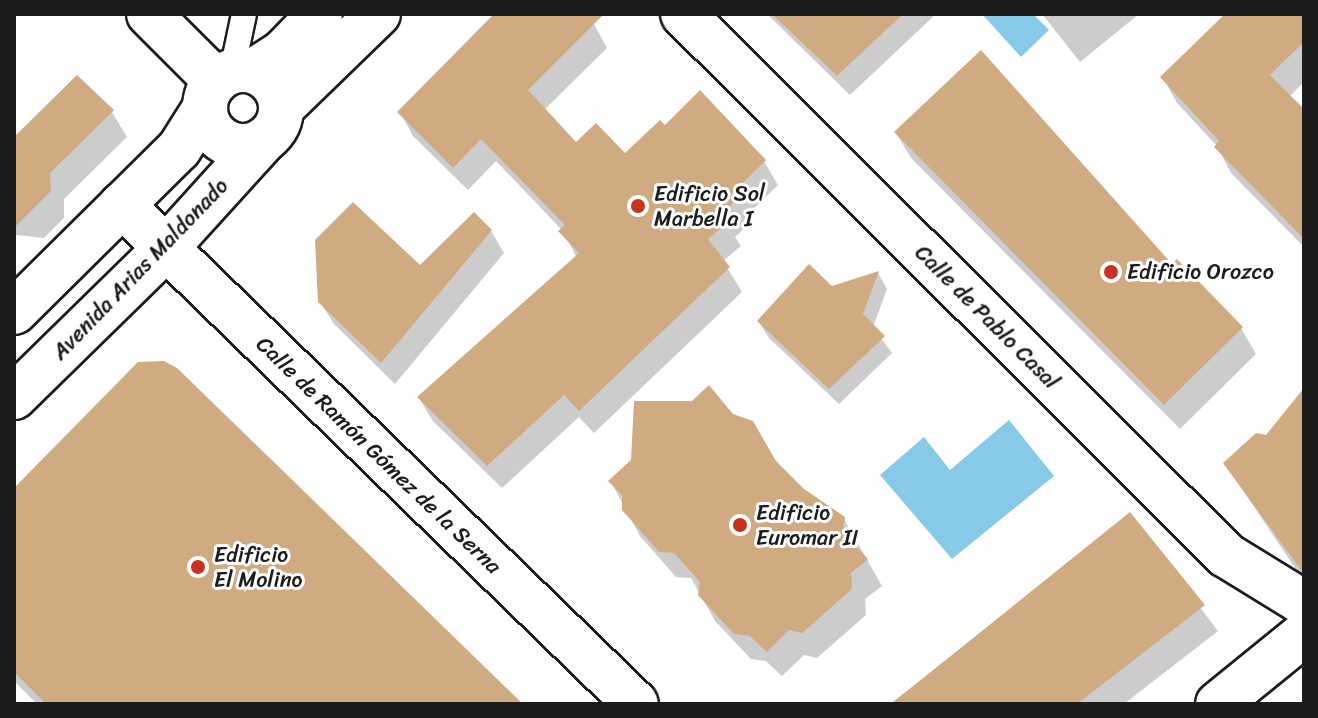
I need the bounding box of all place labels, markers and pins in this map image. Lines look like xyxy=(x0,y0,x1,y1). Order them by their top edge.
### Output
place label: Edificio Sol Marbella I xyxy=(654,180,765,232)
marker: Edificio Sol Marbella I xyxy=(629,197,647,215)
place label: Edificio Orozco xyxy=(1127,259,1274,285)
marker: Edificio Orozco xyxy=(1102,263,1120,281)
place label: Edificio Euromar II xyxy=(756,499,858,550)
marker: Edificio Euromar II xyxy=(731,516,749,534)
place label: Edificio El Molino xyxy=(214,541,302,592)
marker: Edificio El Molino xyxy=(189,558,207,576)

